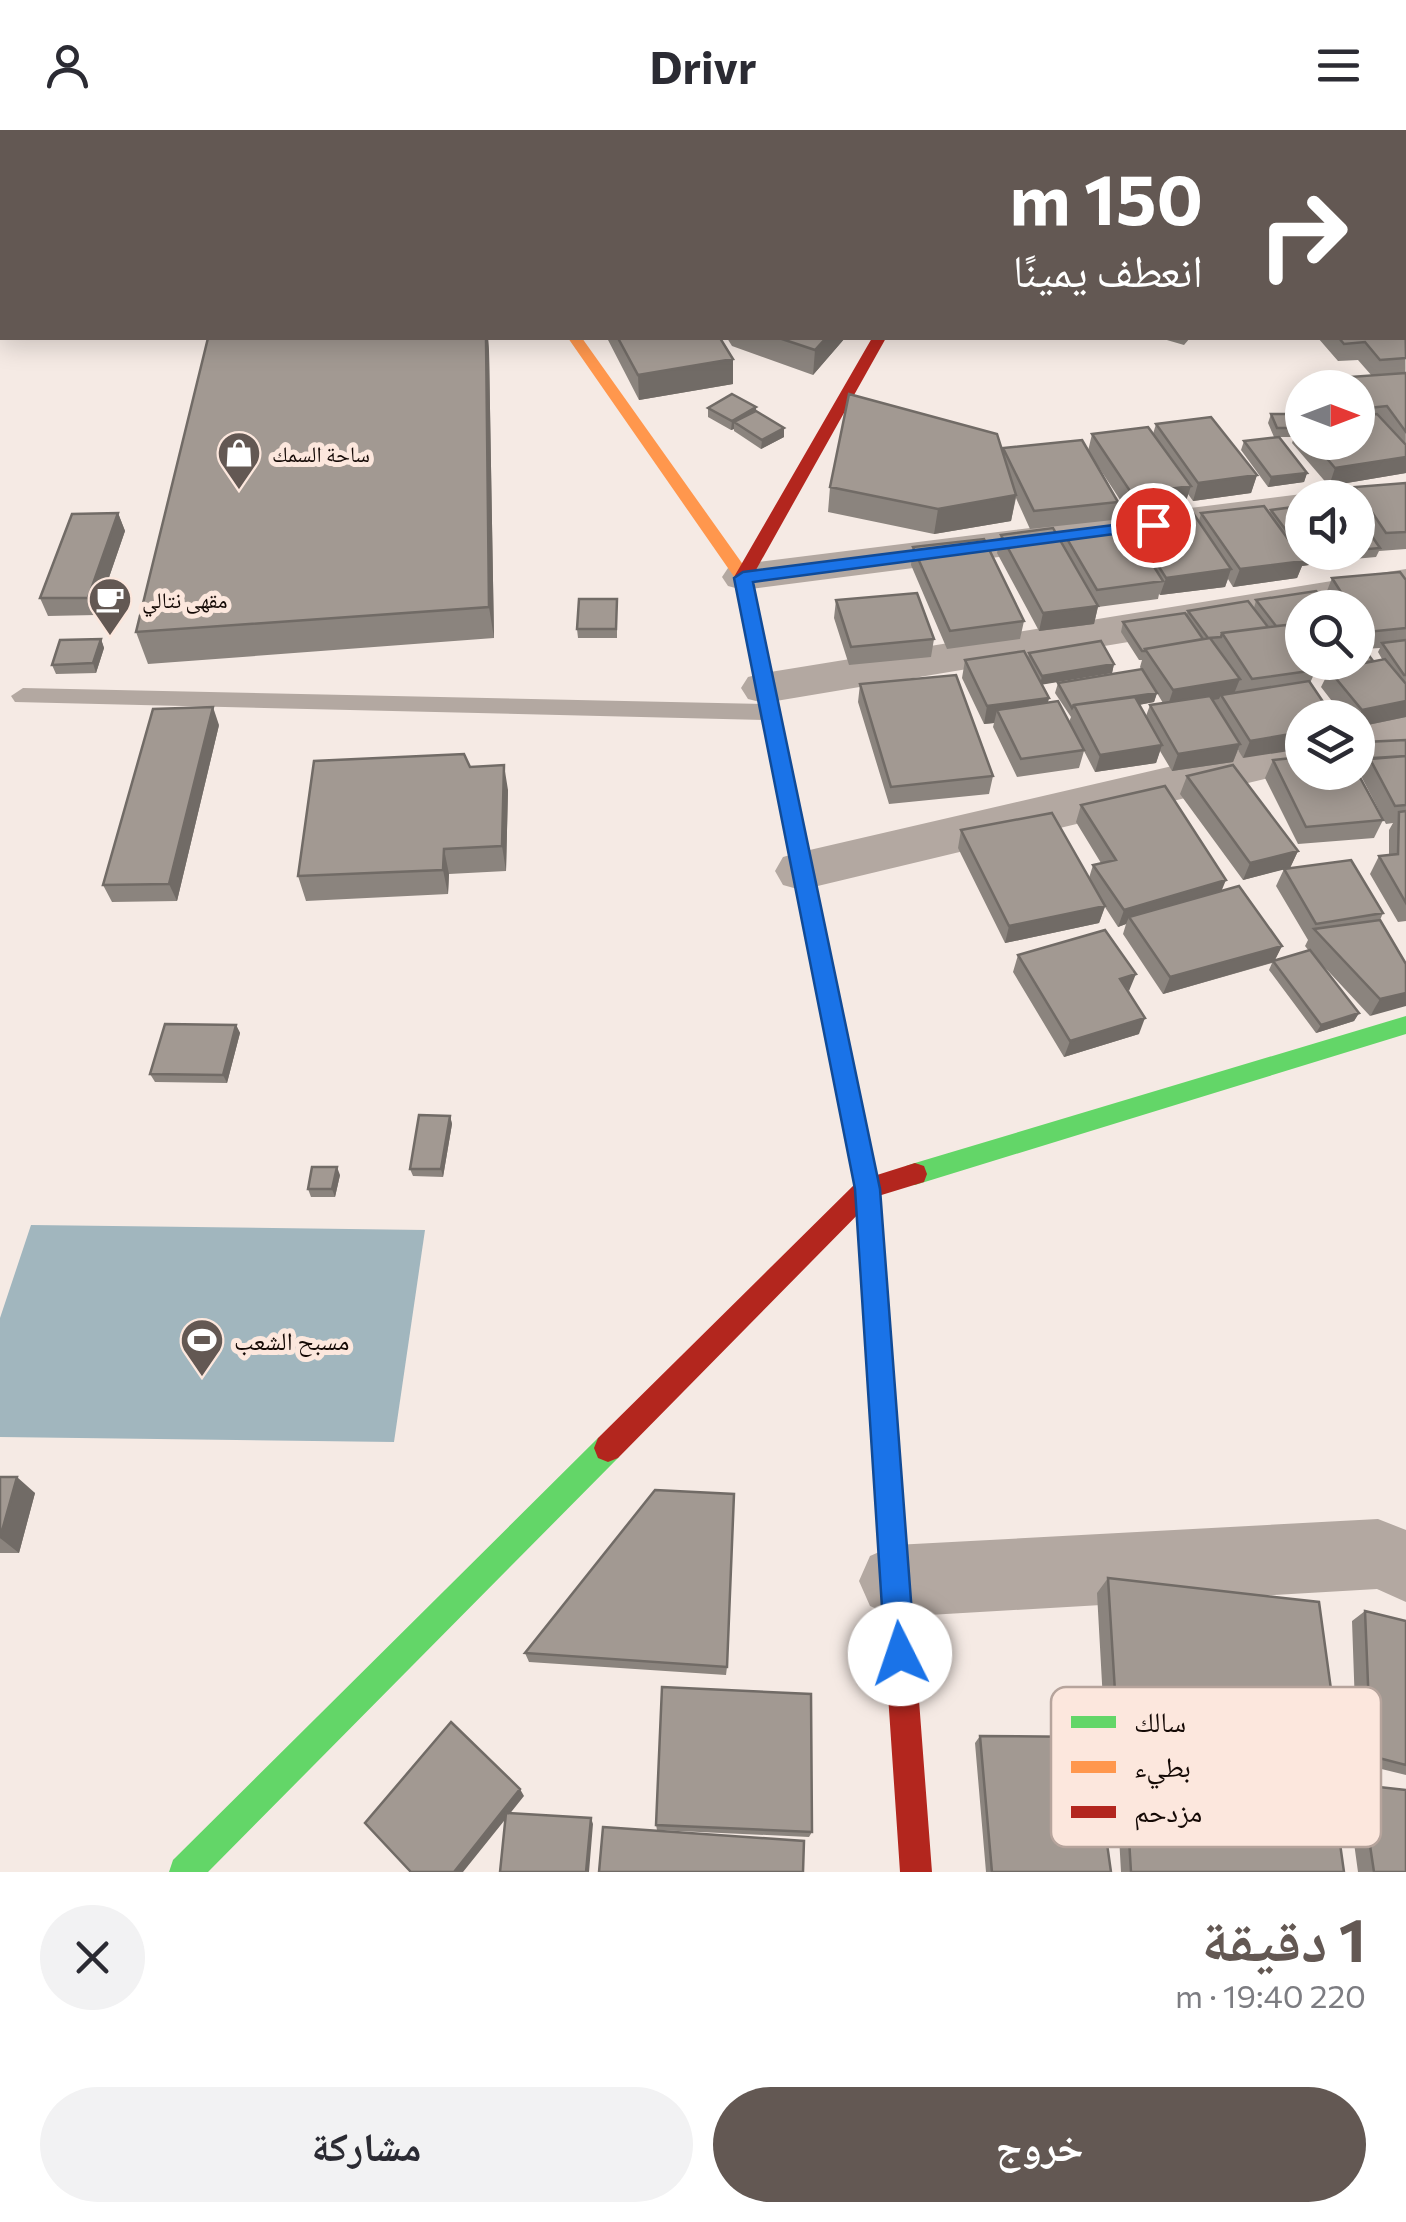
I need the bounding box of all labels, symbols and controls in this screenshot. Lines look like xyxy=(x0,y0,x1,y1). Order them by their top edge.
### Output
icon: person xyxy=(40,38,95,93)
text: Drivr xyxy=(649,38,757,93)
icon: menu xyxy=(1311,38,1366,93)
text: 150 m xyxy=(1010,154,1203,239)
icon: right xyxy=(1238,170,1368,300)
text: انعطف يمينًا xyxy=(1013,241,1203,296)
north arrow xyxy=(1285,370,1375,460)
map controls xyxy=(1285,370,1375,790)
shop icon: ساحة السمك xyxy=(216,430,262,491)
place label: ساحة السمك xyxy=(272,440,370,467)
button: sound xyxy=(1285,480,1375,570)
pin xyxy=(1111,483,1196,568)
icon: arrive xyxy=(1126,498,1181,553)
cafe icon: مقهى نتالي xyxy=(87,576,133,637)
place label: مقهى نتالي xyxy=(142,586,228,617)
button: search xyxy=(1285,590,1375,680)
button: layers xyxy=(1285,700,1375,790)
sports icon: مسبح الشعب xyxy=(179,1317,225,1378)
place label: مسبح الشعب xyxy=(234,1325,349,1357)
position arrow xyxy=(848,1602,952,1706)
legend xyxy=(1051,1687,1381,1847)
text: سالك xyxy=(1134,1704,1186,1738)
text: بطيء xyxy=(1134,1749,1191,1790)
text: مزدحم xyxy=(1134,1794,1202,1831)
text: 1 دقيقة xyxy=(1201,1901,1366,1974)
button: close xyxy=(40,1905,145,2010)
text: 220 m · 19:40 xyxy=(1175,1975,1366,2015)
button: مشاركة xyxy=(40,2087,693,2202)
button: خروج xyxy=(713,2087,1366,2202)

